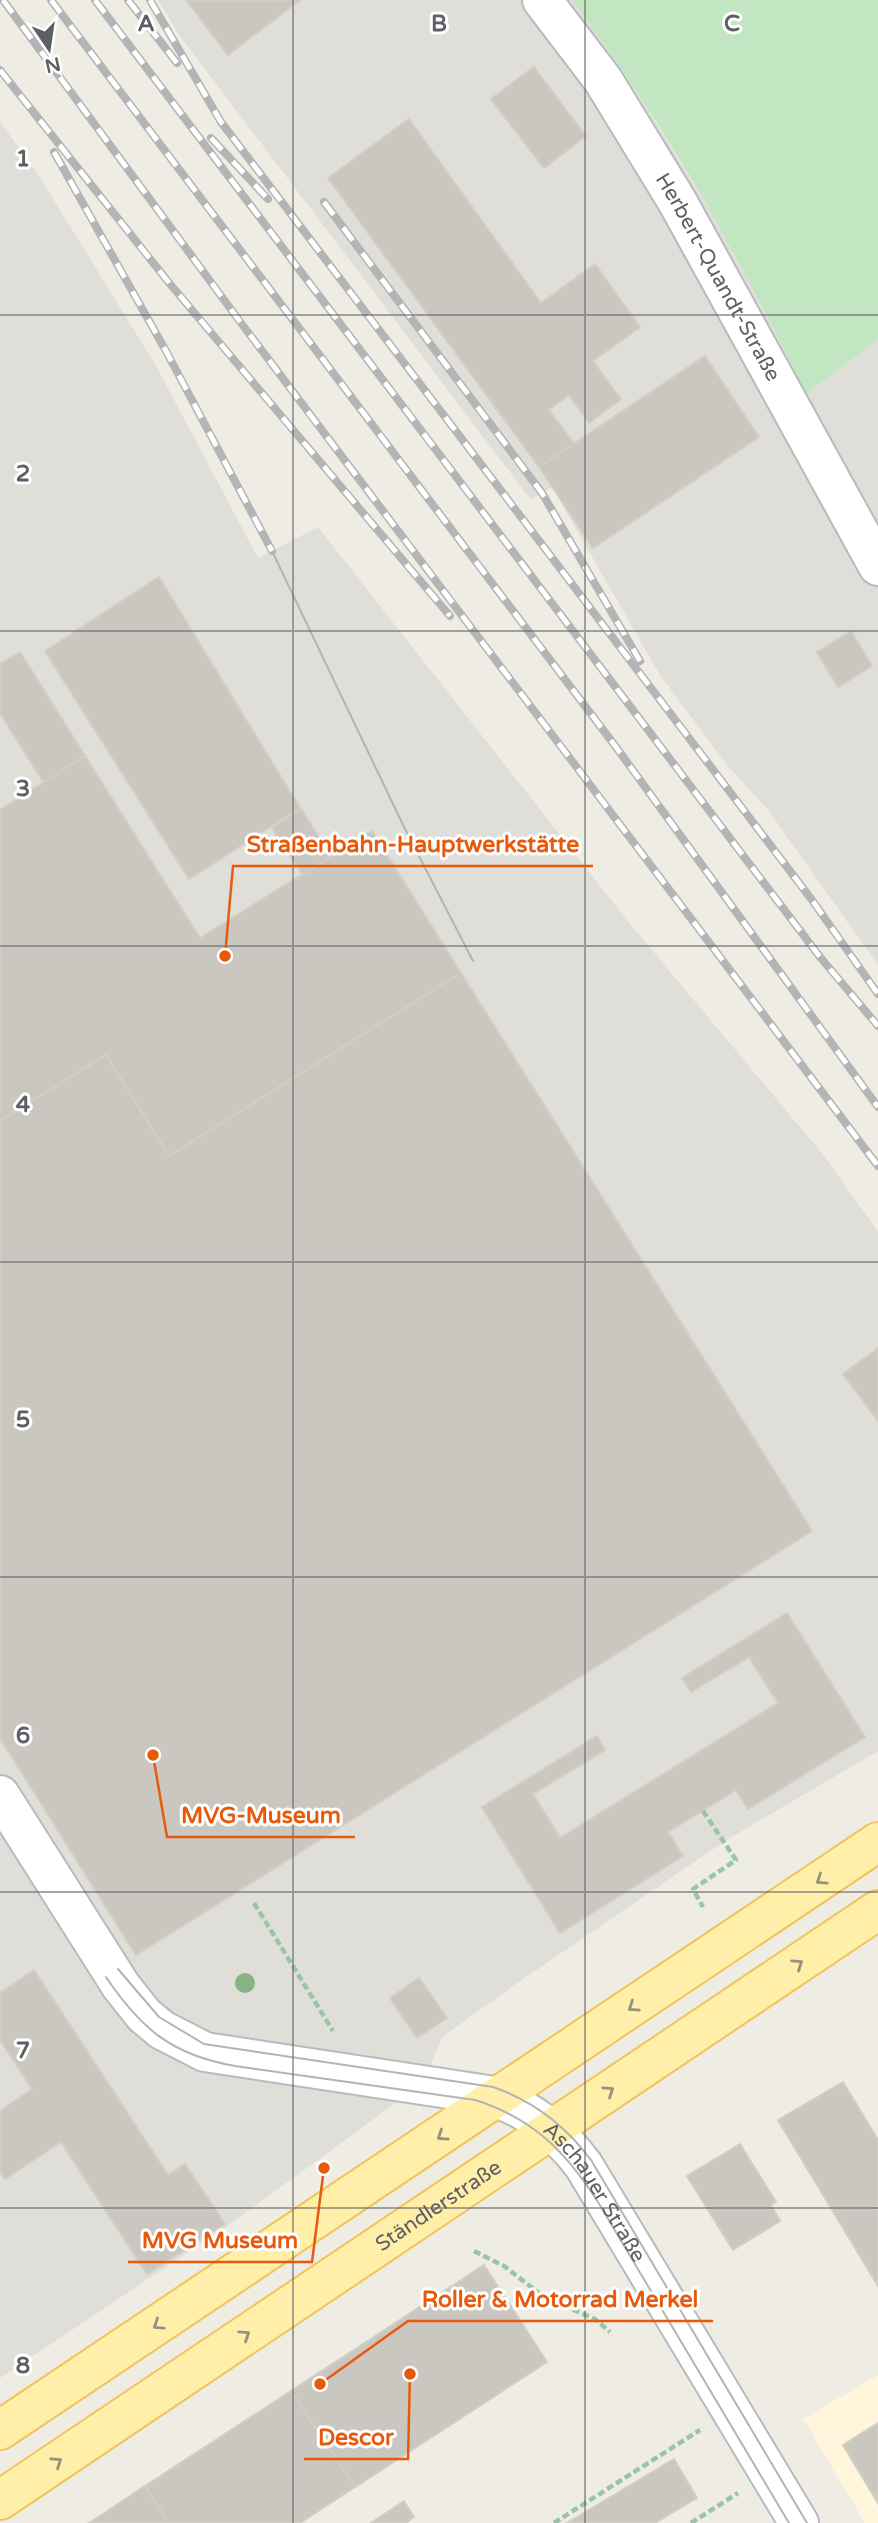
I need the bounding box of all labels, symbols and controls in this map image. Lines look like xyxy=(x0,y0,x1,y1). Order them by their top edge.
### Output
text: A xyxy=(137,10,155,38)
text: B xyxy=(431,10,447,38)
text: C xyxy=(724,10,740,38)
north arrow xyxy=(14,14,84,84)
text: N xyxy=(43,52,63,77)
text: 1 xyxy=(16,145,30,173)
street label: Herbert-Quandt-Straße xyxy=(650,169,786,386)
text: 2 xyxy=(16,460,30,488)
text: 3 xyxy=(16,775,30,803)
callout: Straßenbahn-Hauptwerkstätte xyxy=(233,822,593,866)
text: Straßenbahn-Hauptwerkstätte xyxy=(247,831,579,859)
text: 4 xyxy=(16,1091,31,1119)
text: 5 xyxy=(16,1406,30,1434)
text: 6 xyxy=(16,1722,30,1750)
callout: MVG-Museum xyxy=(167,1793,355,1837)
text: MVG-Museum xyxy=(181,1802,341,1830)
one-way arrow xyxy=(816,1872,829,1885)
one-way arrow xyxy=(790,1959,803,1972)
one-way arrow xyxy=(628,1999,641,2012)
text: 7 xyxy=(16,2037,30,2065)
one-way arrow xyxy=(601,2086,614,2099)
street label: Aschauer Straße xyxy=(538,2117,651,2267)
one-way arrow xyxy=(436,2128,449,2141)
street label: Ständlerstraße xyxy=(371,2155,506,2257)
callout: MVG Museum xyxy=(128,2218,312,2262)
text: MVG Museum xyxy=(142,2227,298,2255)
callout: Roller & Motorrad Merkel xyxy=(408,2277,713,2321)
text: Roller & Motorrad Merkel xyxy=(422,2286,698,2314)
one-way arrow xyxy=(152,2317,165,2330)
one-way arrow xyxy=(237,2331,250,2343)
text: 8 xyxy=(16,2352,30,2380)
callout: Descor xyxy=(304,2415,408,2459)
text: Descor xyxy=(318,2424,395,2452)
one-way arrow xyxy=(49,2458,62,2471)

